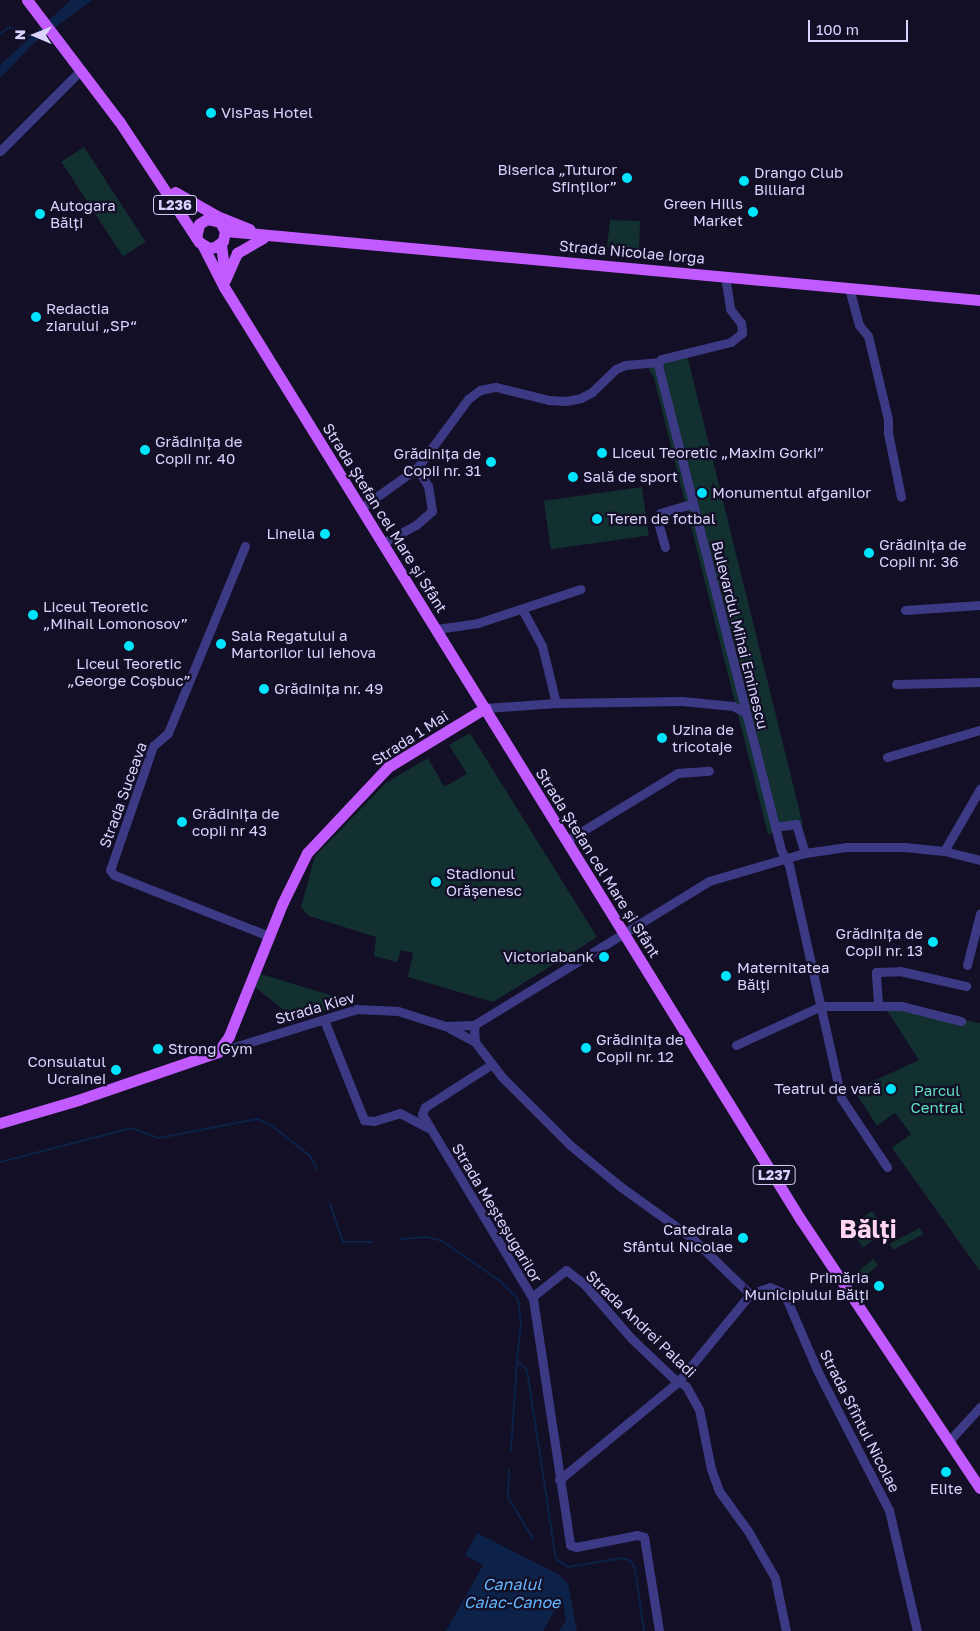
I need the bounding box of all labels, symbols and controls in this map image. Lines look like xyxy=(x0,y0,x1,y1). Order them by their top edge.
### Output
north arrow xyxy=(10,10,60,60)
scale bar xyxy=(810,10,910,42)
text: 100 m xyxy=(816,20,859,38)
text: N xyxy=(11,29,28,40)
place label: VisPas Hotel xyxy=(221,104,313,122)
marker: VisPas Hotel xyxy=(205,107,217,119)
place label: Biserica „Tuturor Sfinților” xyxy=(498,160,617,195)
place label: Drango Club Billiard xyxy=(754,163,843,198)
marker: Biserica „Tuturor Sfinților” xyxy=(621,172,633,184)
marker: Drango Club Billiard xyxy=(738,175,750,187)
road number: L236 xyxy=(152,194,198,216)
place label: Green Hills Market xyxy=(663,194,743,229)
place label: Autogara Bălți xyxy=(50,196,116,231)
marker: Green Hills Market xyxy=(747,206,759,218)
marker: Autogara Bălți xyxy=(34,208,46,220)
street label: Strada Nicolae Iorga xyxy=(558,237,706,267)
place label: Redactia ziarului „SP“ xyxy=(46,299,137,334)
marker: Redactia ziarului „SP“ xyxy=(30,311,42,323)
street label: Strada Ștefan cel Mare și Sfânt xyxy=(319,420,451,616)
place label: Grădinița de Copii nr. 40 xyxy=(155,432,242,467)
marker: Grădinița de Copii nr. 40 xyxy=(139,444,151,456)
place label: Grădinița de Copii nr. 31 xyxy=(394,444,481,479)
place label: Liceul Teoretic „Maxim Gorki” xyxy=(612,444,824,462)
marker: Liceul Teoretic „Maxim Gorki” xyxy=(596,447,608,459)
marker: Grădinița de Copii nr. 31 xyxy=(485,456,497,468)
place label: Sală de sport xyxy=(583,468,678,486)
marker: Sală de sport xyxy=(567,471,579,483)
place label: Monumentul afganilor xyxy=(712,484,871,502)
marker: Monumentul afganilor xyxy=(696,487,708,499)
place label: Teren de fotbal xyxy=(607,510,716,528)
marker: Teren de fotbal xyxy=(591,513,603,525)
place label: Linella xyxy=(266,525,315,543)
marker: Linella xyxy=(319,528,331,540)
place label: Grădinița de Copii nr. 36 xyxy=(879,535,966,570)
street label: Bulevardul Mihai Eminescu xyxy=(708,539,772,731)
marker: Grădinița de Copii nr. 36 xyxy=(863,547,875,559)
place label: Liceul Teoretic „Mihail Lomonosov” xyxy=(43,597,188,632)
marker: Liceul Teoretic „Mihail Lomonosov” xyxy=(27,609,39,621)
place label: Sala Regatului a Martorilor lui Iehova xyxy=(231,626,376,661)
marker: Sala Regatului a Martorilor lui Iehova xyxy=(215,638,227,650)
marker: Liceul Teoretic „George Coșbuc” xyxy=(123,640,135,652)
place label: Liceul Teoretic „George Coșbuc” xyxy=(67,654,191,689)
place label: Grădinița nr. 49 xyxy=(274,680,383,698)
marker: Grădinița nr. 49 xyxy=(258,683,270,695)
street label: Strada 1 Mai xyxy=(368,707,452,769)
place label: Uzina de tricotaje xyxy=(672,720,734,755)
marker: Uzina de tricotaje xyxy=(656,732,668,744)
street label: Strada Suceava xyxy=(96,740,150,850)
street label: Strada Ștefan cel Mare și Sfânt xyxy=(532,765,664,961)
place label: Grădinița de copii nr 43 xyxy=(192,804,279,839)
marker: Grădinița de copii nr 43 xyxy=(176,816,188,828)
place label: Stadionul Orășenesc xyxy=(446,864,522,899)
marker: Stadionul Orășenesc xyxy=(430,876,442,888)
place label: Grădinița de Copii nr. 13 xyxy=(836,924,923,959)
marker: Grădinița de Copii nr. 13 xyxy=(927,936,939,948)
place label: Victoriabank xyxy=(503,948,594,966)
marker: Victoriabank xyxy=(598,951,610,963)
place label: Maternitatea Bălţi xyxy=(737,958,830,993)
marker: Maternitatea Bălţi xyxy=(719,969,733,983)
street label: Strada Kiev xyxy=(273,988,357,1028)
place label: Grădinița de Copii nr. 12 xyxy=(596,1030,683,1065)
place label: Strong Gym xyxy=(168,1040,252,1058)
marker: Grădinița de Copii nr. 12 xyxy=(580,1042,592,1054)
marker: Strong Gym xyxy=(152,1043,164,1055)
place label: Consulatul Ucrainei xyxy=(28,1052,106,1087)
marker: Consulatul Ucrainei xyxy=(110,1064,122,1076)
place label: Teatrul de vară xyxy=(774,1080,881,1098)
park label: Parcul Central xyxy=(911,1081,963,1116)
marker: Teatrul de vară xyxy=(885,1083,897,1095)
street label: Strada Meșteșugarilor xyxy=(448,1140,546,1286)
road number: L237 xyxy=(752,1164,796,1186)
district label: Bălți xyxy=(839,1214,897,1244)
place label: Catedrala Sfântul Nicolae xyxy=(623,1220,733,1255)
marker: Catedrala Sfântul Nicolae xyxy=(737,1232,749,1244)
street label: Strada Andrei Paladi xyxy=(582,1267,700,1381)
place label: Primăria Municipiului Bălți xyxy=(744,1268,869,1303)
marker: Primăria Municipiului Bălți xyxy=(873,1280,885,1292)
street label: Strada Sfîntul Nicolae xyxy=(816,1347,904,1495)
marker: Elite xyxy=(940,1466,952,1478)
place label: Elite xyxy=(930,1480,962,1498)
water label: Canalul Caiac-Canoe xyxy=(464,1574,560,1612)

